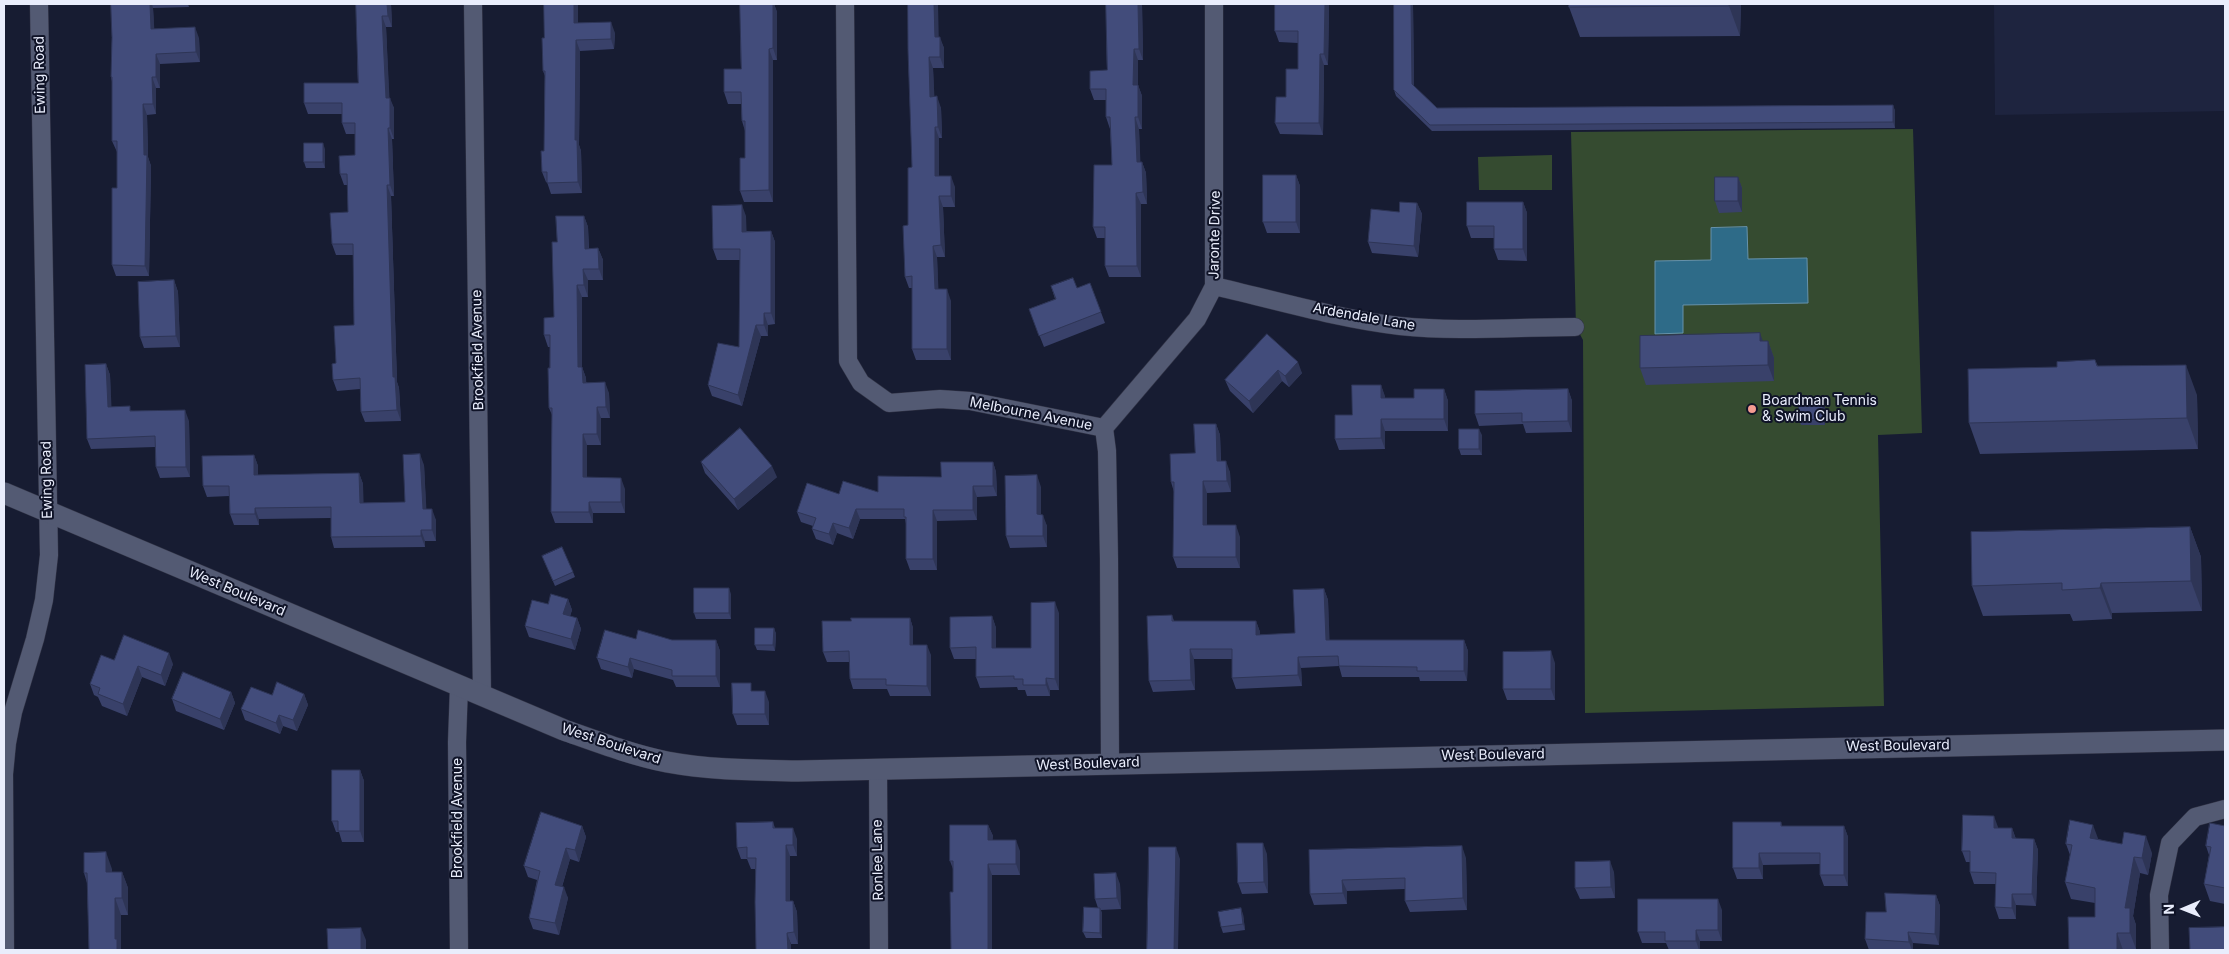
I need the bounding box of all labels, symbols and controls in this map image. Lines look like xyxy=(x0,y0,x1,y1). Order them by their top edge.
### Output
street label: Ewing Road xyxy=(31,36,49,114)
street label: Jaronte Drive xyxy=(1206,190,1224,280)
street label: Brookfield Avenue xyxy=(469,290,487,410)
street label: Ardendale Lane xyxy=(1311,300,1417,334)
place label: Boardman Tennis & Swim Club xyxy=(1762,393,1877,426)
street label: Melbourne Avenue xyxy=(968,394,1094,434)
marker: Boardman Tennis & Swim Club xyxy=(1746,403,1758,415)
street label: Ewing Road xyxy=(38,441,56,519)
street label: West Boulevard xyxy=(186,564,288,620)
street label: West Boulevard xyxy=(559,720,663,768)
street label: West Boulevard xyxy=(1846,737,1950,755)
street label: West Boulevard xyxy=(1441,746,1545,764)
street label: West Boulevard xyxy=(1036,754,1140,774)
street label: Brookfield Avenue xyxy=(450,758,466,878)
street label: Ronlee Lane xyxy=(869,819,887,901)
north arrow xyxy=(2159,884,2209,934)
text: N xyxy=(2160,904,2177,915)

